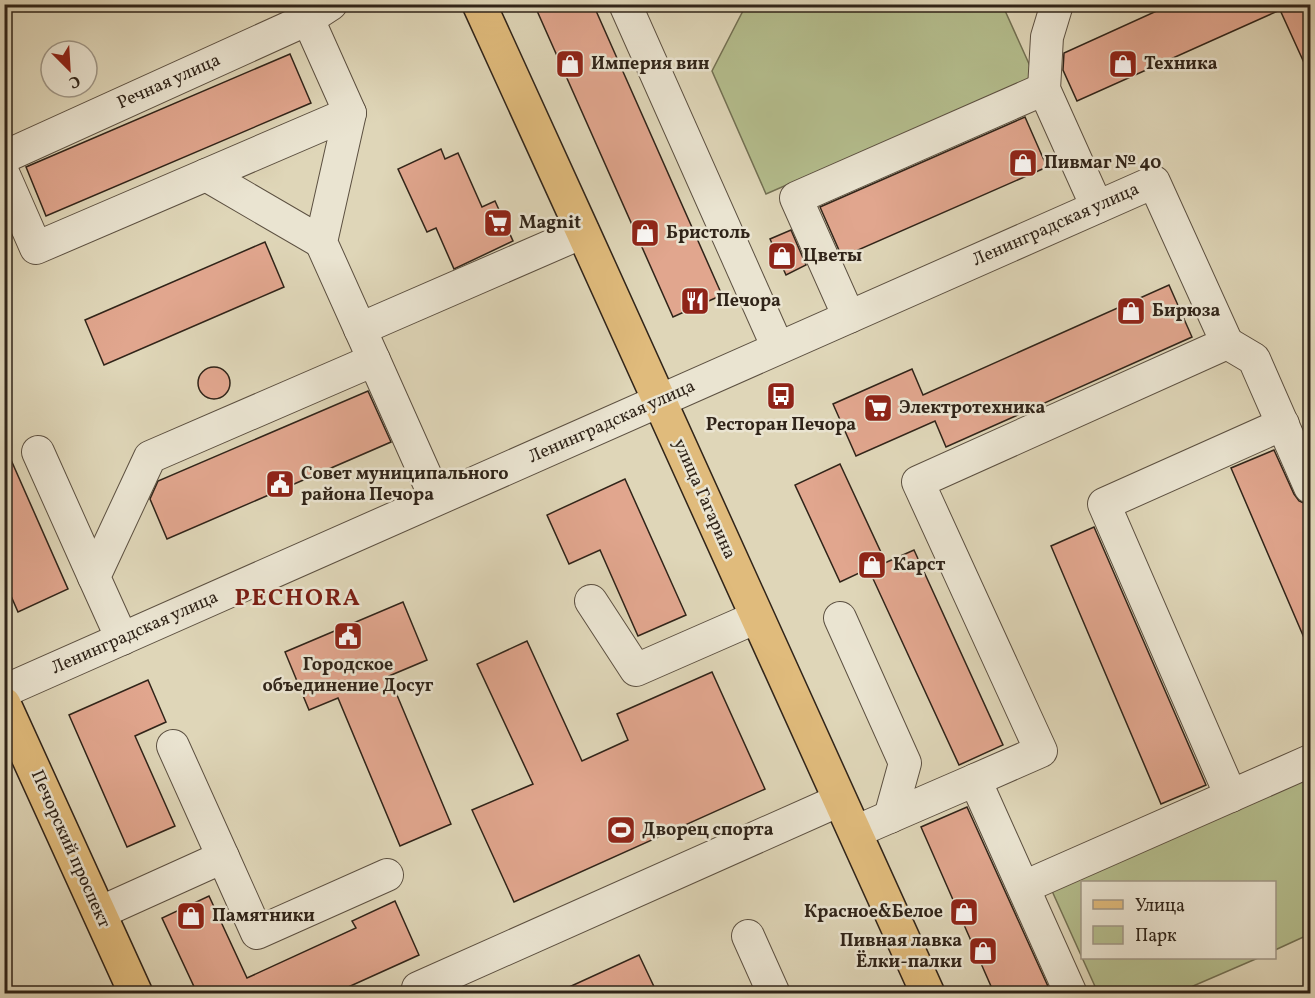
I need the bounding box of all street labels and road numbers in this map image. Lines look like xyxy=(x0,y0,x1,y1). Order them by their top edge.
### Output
street label: Речная улица xyxy=(113,48,225,116)
street label: Ленинградская улица xyxy=(969,177,1143,273)
street label: Ленинградская улица xyxy=(525,374,699,470)
street label: улица Гагарина xyxy=(666,435,742,563)
street label: Ленинградская улица xyxy=(48,585,222,681)
street label: Печорский проспект xyxy=(24,766,116,932)

